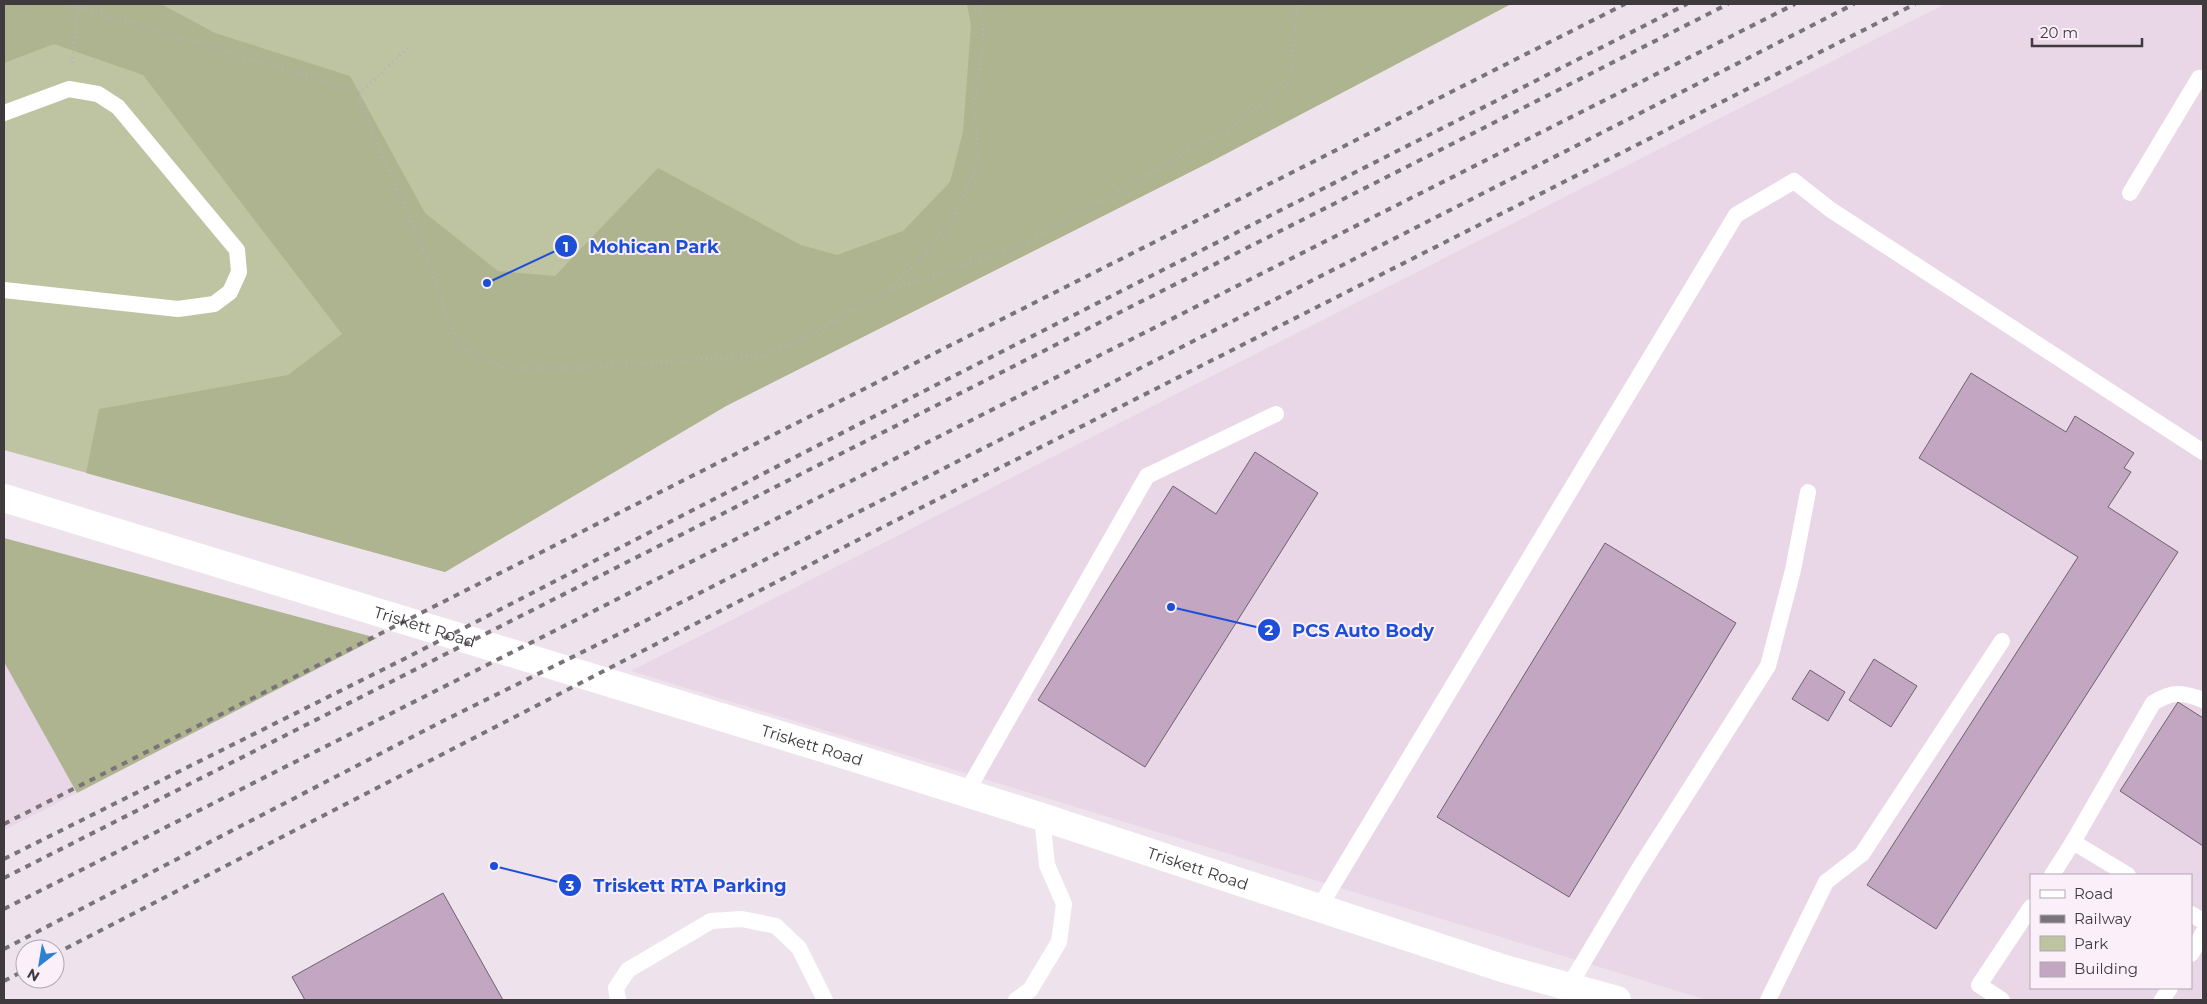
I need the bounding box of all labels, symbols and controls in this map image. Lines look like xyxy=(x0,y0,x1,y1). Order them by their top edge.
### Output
scale bar xyxy=(2032,15,2142,47)
text: 20 m xyxy=(2040,23,2078,42)
callout: Mohican Park xyxy=(554,230,728,263)
text: Mohican Park xyxy=(589,236,719,258)
text: 1 xyxy=(563,237,569,256)
street label: Triskett Road xyxy=(372,603,478,651)
callout: PCS Auto Body xyxy=(1257,614,1444,647)
text: 2 xyxy=(1265,620,1274,639)
text: PCS Auto Body xyxy=(1292,620,1434,642)
street label: Triskett Road xyxy=(759,721,865,770)
street label: Triskett Road xyxy=(1145,843,1251,894)
callout: Triskett RTA Parking xyxy=(558,869,796,902)
legend xyxy=(2030,874,2192,989)
text: Triskett RTA Parking xyxy=(593,875,787,897)
text: 3 xyxy=(565,876,575,895)
text: Road xyxy=(2074,884,2113,903)
text: Railway xyxy=(2074,909,2132,928)
text: Park xyxy=(2074,934,2108,953)
north arrow xyxy=(15,939,65,989)
text: Building xyxy=(2074,959,2138,978)
text: N xyxy=(24,965,43,986)

